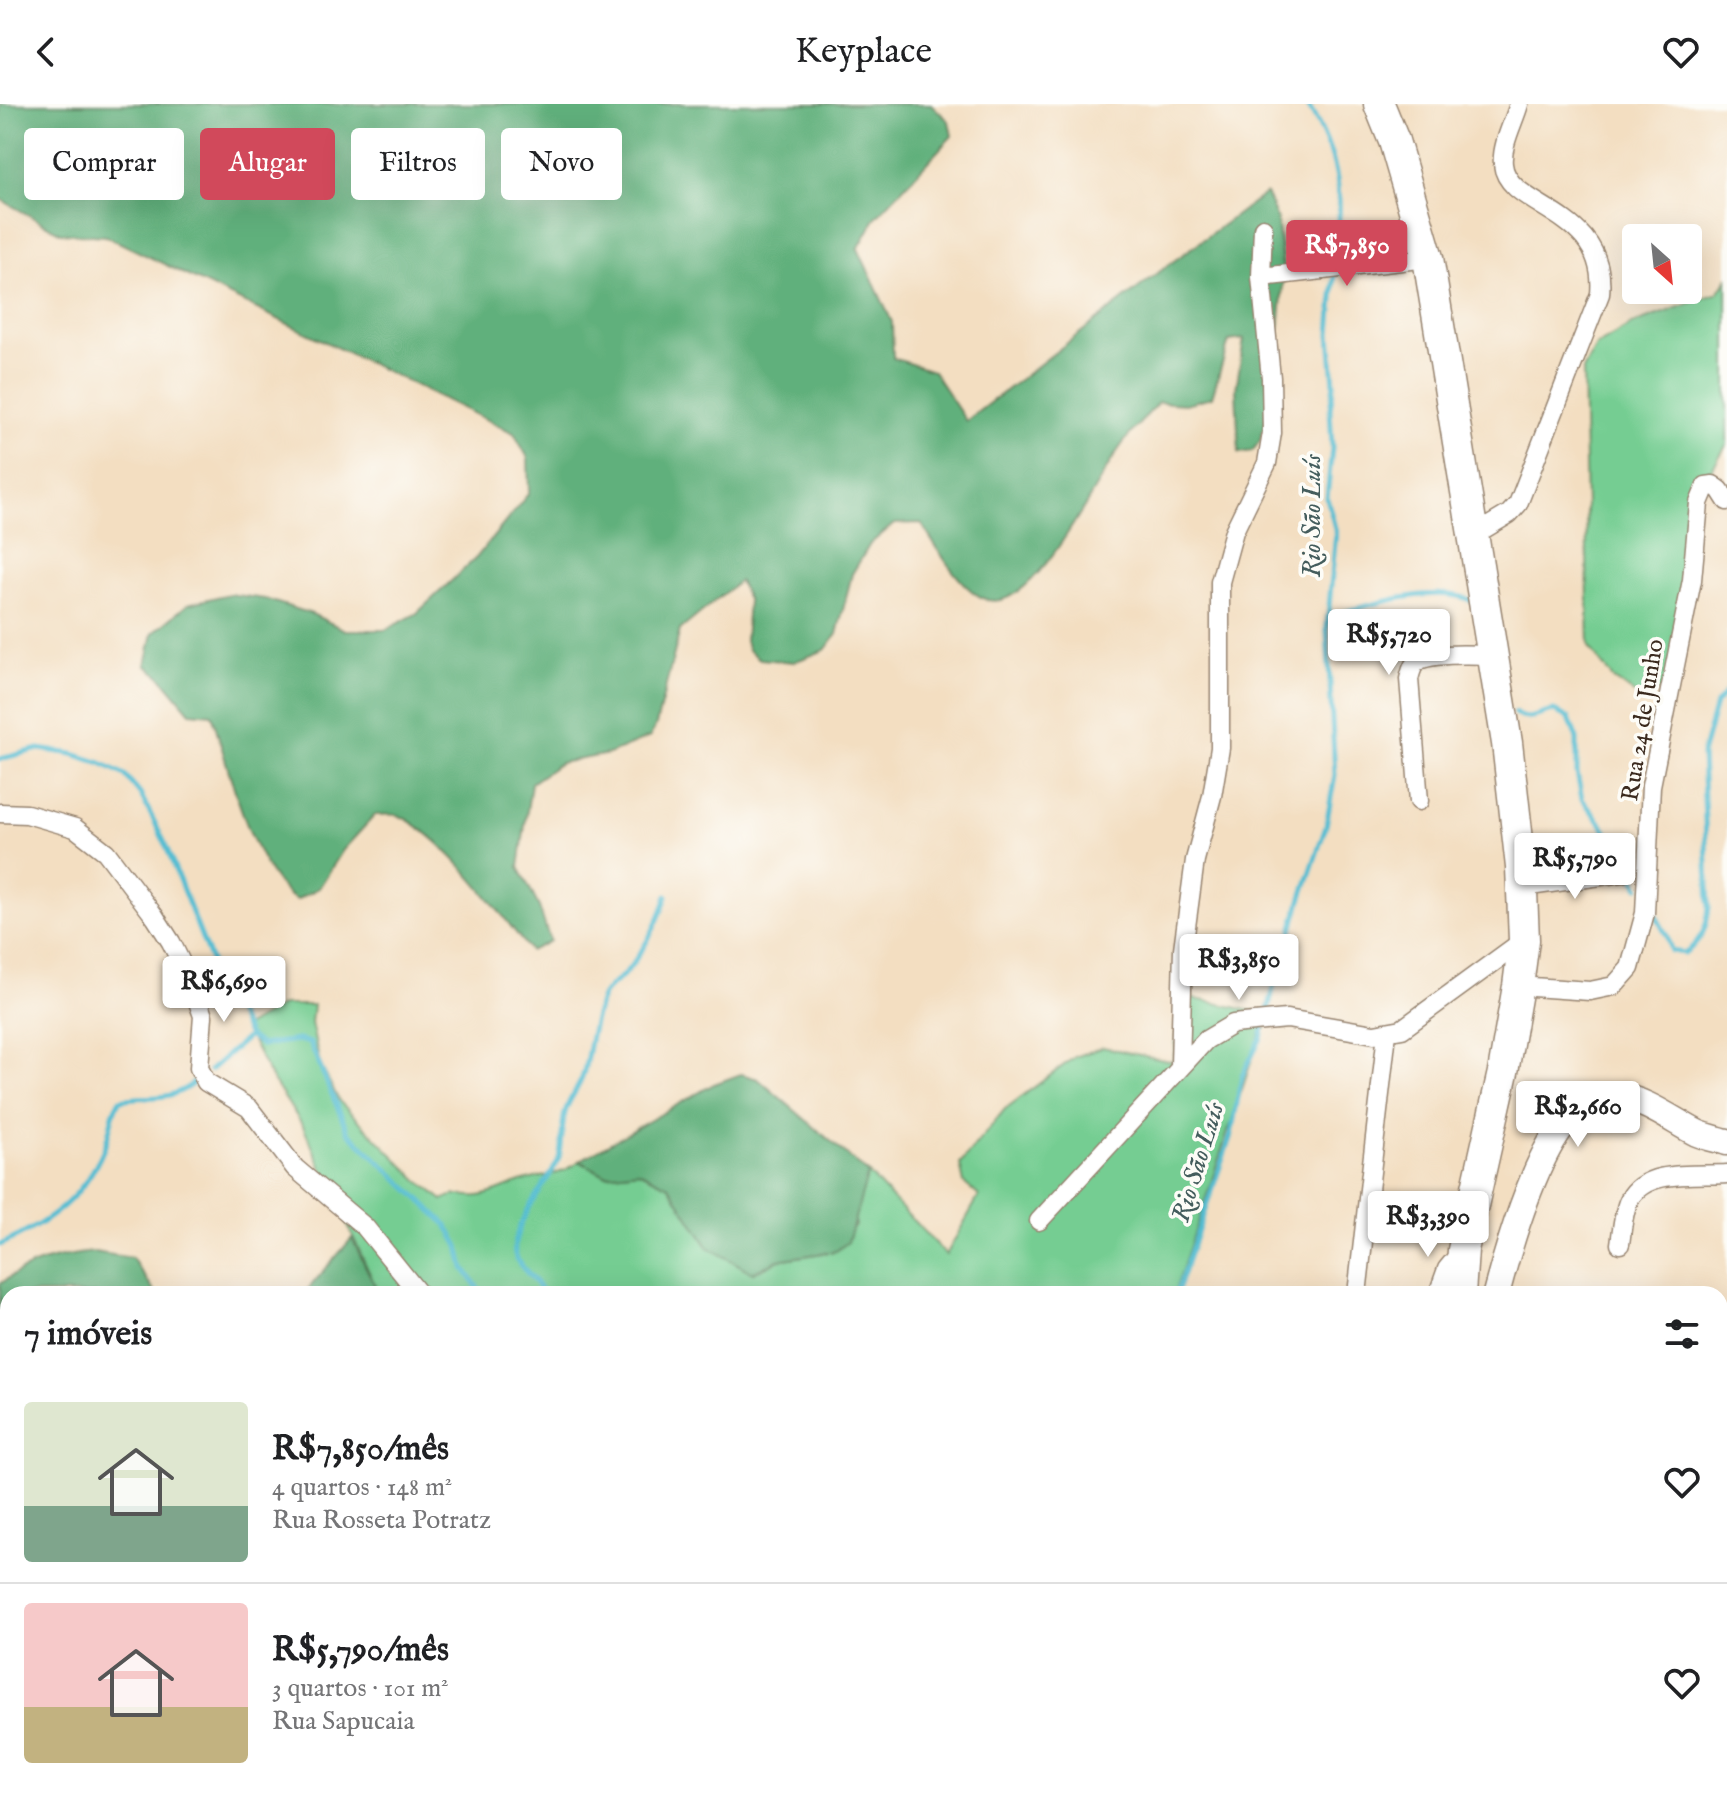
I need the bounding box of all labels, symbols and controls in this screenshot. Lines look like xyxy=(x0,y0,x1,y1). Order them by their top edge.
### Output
text: Keyplace xyxy=(795,29,932,75)
icon: back xyxy=(24,30,68,74)
icon: heart xyxy=(1659,30,1703,74)
chip: Comprar xyxy=(24,128,184,200)
chip: Alugar xyxy=(200,128,335,200)
chip: Filtros xyxy=(351,128,485,200)
chip: Novo xyxy=(501,128,622,200)
pin: R$7,850 xyxy=(1273,220,1421,288)
north arrow xyxy=(1622,224,1702,304)
map controls xyxy=(1622,224,1702,304)
text: R$7,850 xyxy=(1304,229,1390,262)
water label: Rio São Luís xyxy=(1296,454,1329,578)
pin: R$5,720 xyxy=(1315,609,1463,677)
text: R$5,720 xyxy=(1346,618,1432,651)
street label: Rua 24 de Junho xyxy=(1615,637,1672,803)
pin: R$5,790 xyxy=(1501,833,1649,901)
text: R$5,790 xyxy=(1532,842,1618,875)
pin: R$3,850 xyxy=(1165,934,1313,1002)
text: R$3,850 xyxy=(1198,943,1280,976)
pin: R$6,690 xyxy=(150,956,298,1024)
text: R$6,690 xyxy=(180,965,268,998)
pin: R$2,660 xyxy=(1504,1081,1652,1149)
text: R$2,660 xyxy=(1534,1090,1622,1123)
water label: Rio São Luís xyxy=(1165,1098,1232,1226)
pin: R$3,390 xyxy=(1354,1191,1502,1259)
text: R$3,390 xyxy=(1386,1200,1470,1233)
icon: filters xyxy=(1660,1312,1704,1356)
text: 7 imóveis xyxy=(24,1313,152,1356)
text: R$7,850/mês xyxy=(272,1428,449,1471)
icon: home xyxy=(88,1434,184,1530)
icon: heart xyxy=(1660,1460,1704,1504)
text: 4 quartos · 148 m² xyxy=(272,1471,452,1504)
text: Rua Rosseta Potratz xyxy=(272,1504,491,1537)
text: R$5,790/mês xyxy=(272,1629,449,1672)
icon: home xyxy=(88,1635,184,1731)
icon: heart xyxy=(1660,1661,1704,1705)
text: 3 quartos · 101 m² xyxy=(272,1672,448,1705)
text: Rua Sapucaia xyxy=(272,1705,415,1738)

